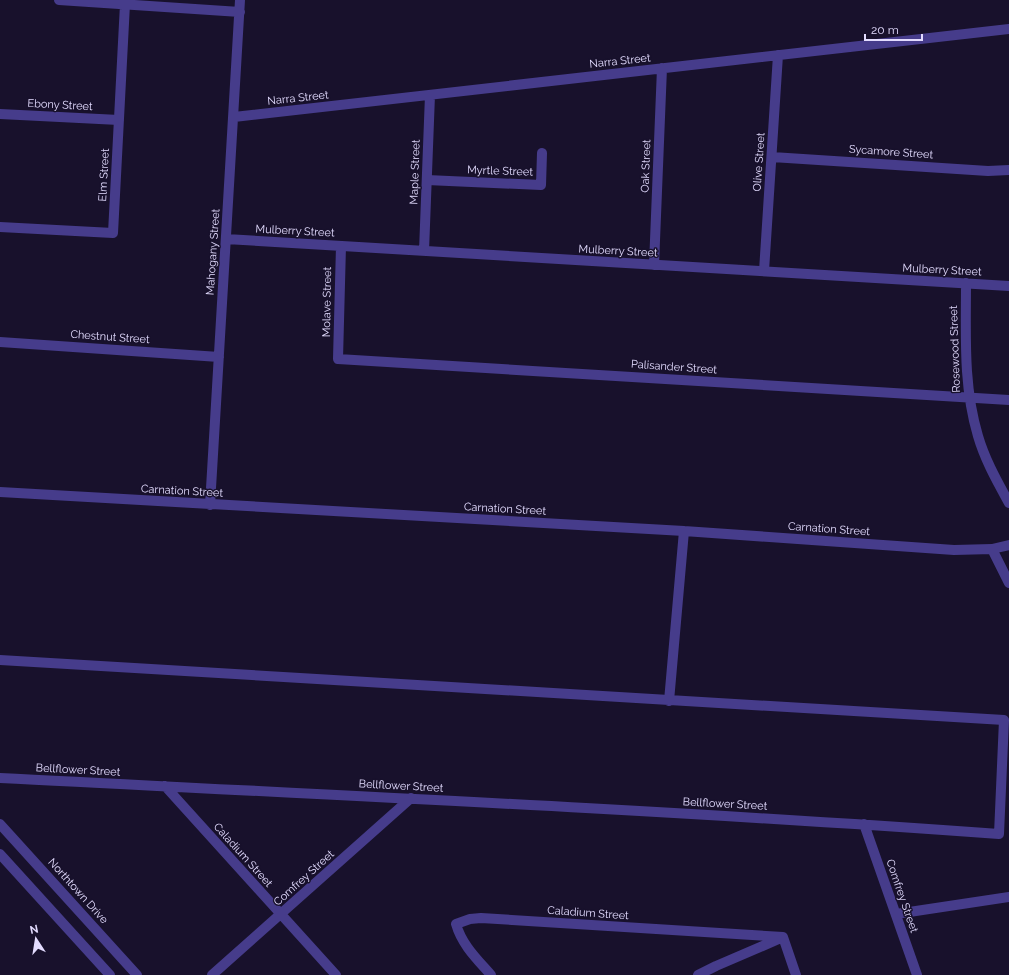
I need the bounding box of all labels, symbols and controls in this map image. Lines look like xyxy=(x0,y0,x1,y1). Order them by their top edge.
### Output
scale bar xyxy=(865,16,922,42)
text: 20 m xyxy=(871,23,899,37)
street label: Narra Street xyxy=(589,51,652,71)
street label: Narra Street xyxy=(267,88,330,108)
street label: Ebony Street xyxy=(27,97,93,113)
street label: Olive Street xyxy=(750,132,768,192)
street label: Maple Street xyxy=(407,139,423,205)
street label: Oak Street xyxy=(639,139,653,193)
street label: Sycamore Street xyxy=(848,143,934,161)
street label: Elm Street xyxy=(96,148,112,202)
street label: Myrtle Street xyxy=(467,163,533,179)
street label: Mahogany Street xyxy=(203,208,223,296)
street label: Mulberry Street xyxy=(255,222,335,240)
street label: Mulberry Street xyxy=(578,242,658,260)
street label: Mulberry Street xyxy=(902,261,982,279)
street label: Molave Street xyxy=(320,266,334,337)
street label: Rosewood Street xyxy=(947,305,963,393)
street label: Chestnut Street xyxy=(70,328,150,346)
street label: Palisander Street xyxy=(631,358,718,377)
street label: Carnation Street xyxy=(141,482,224,500)
street label: Carnation Street xyxy=(464,500,547,518)
street label: Carnation Street xyxy=(788,520,871,538)
street label: Bellflower Street xyxy=(35,761,121,779)
street label: Bellflower Street xyxy=(358,777,444,795)
street label: Bellflower Street xyxy=(682,795,768,813)
street label: Caladium Street xyxy=(211,820,275,890)
street label: Comfrey Street xyxy=(271,847,337,909)
street label: Northtown Drive xyxy=(45,856,111,927)
street label: Comfrey Street xyxy=(883,858,921,935)
street label: Caladium Street xyxy=(547,904,630,922)
north arrow xyxy=(16,919,56,959)
text: N xyxy=(29,922,39,937)

